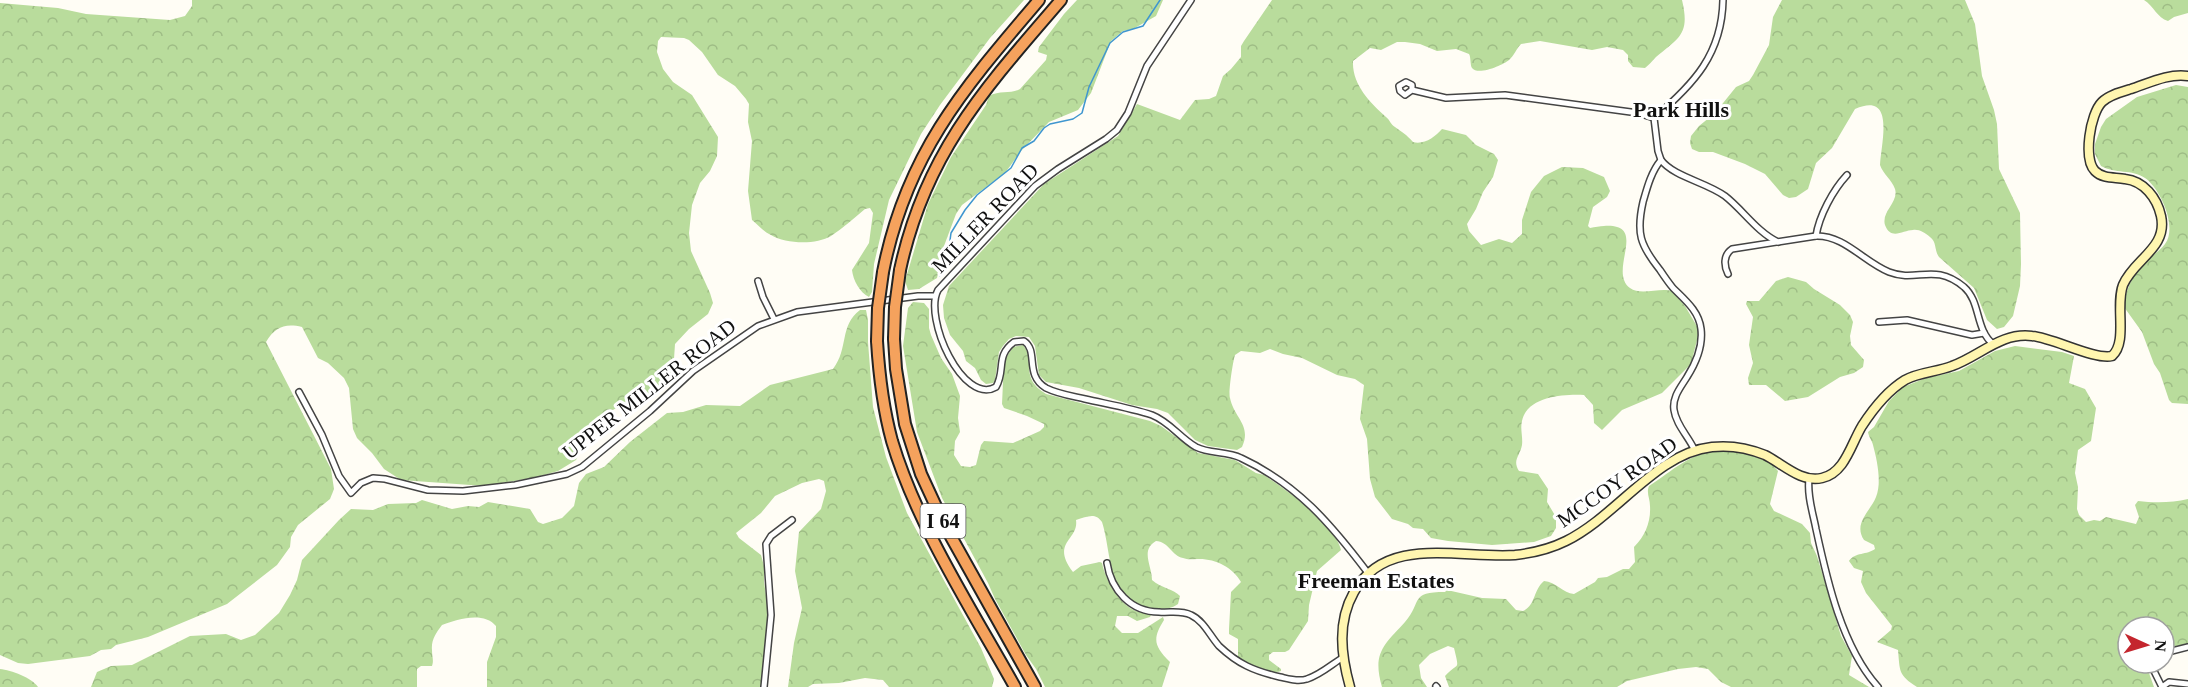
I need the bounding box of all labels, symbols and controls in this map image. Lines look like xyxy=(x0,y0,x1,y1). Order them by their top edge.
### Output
district label: Park Hills xyxy=(1633,97,1729,122)
street label: MILLER ROAD xyxy=(927,158,1043,278)
street label: UPPER MILLER ROAD xyxy=(557,314,741,464)
street label: MCCOY ROAD xyxy=(1552,432,1682,532)
road number: I 64 xyxy=(920,504,966,538)
district label: Freeman Estates xyxy=(1298,568,1455,593)
north arrow xyxy=(2116,615,2176,675)
text: N xyxy=(2152,640,2169,653)

